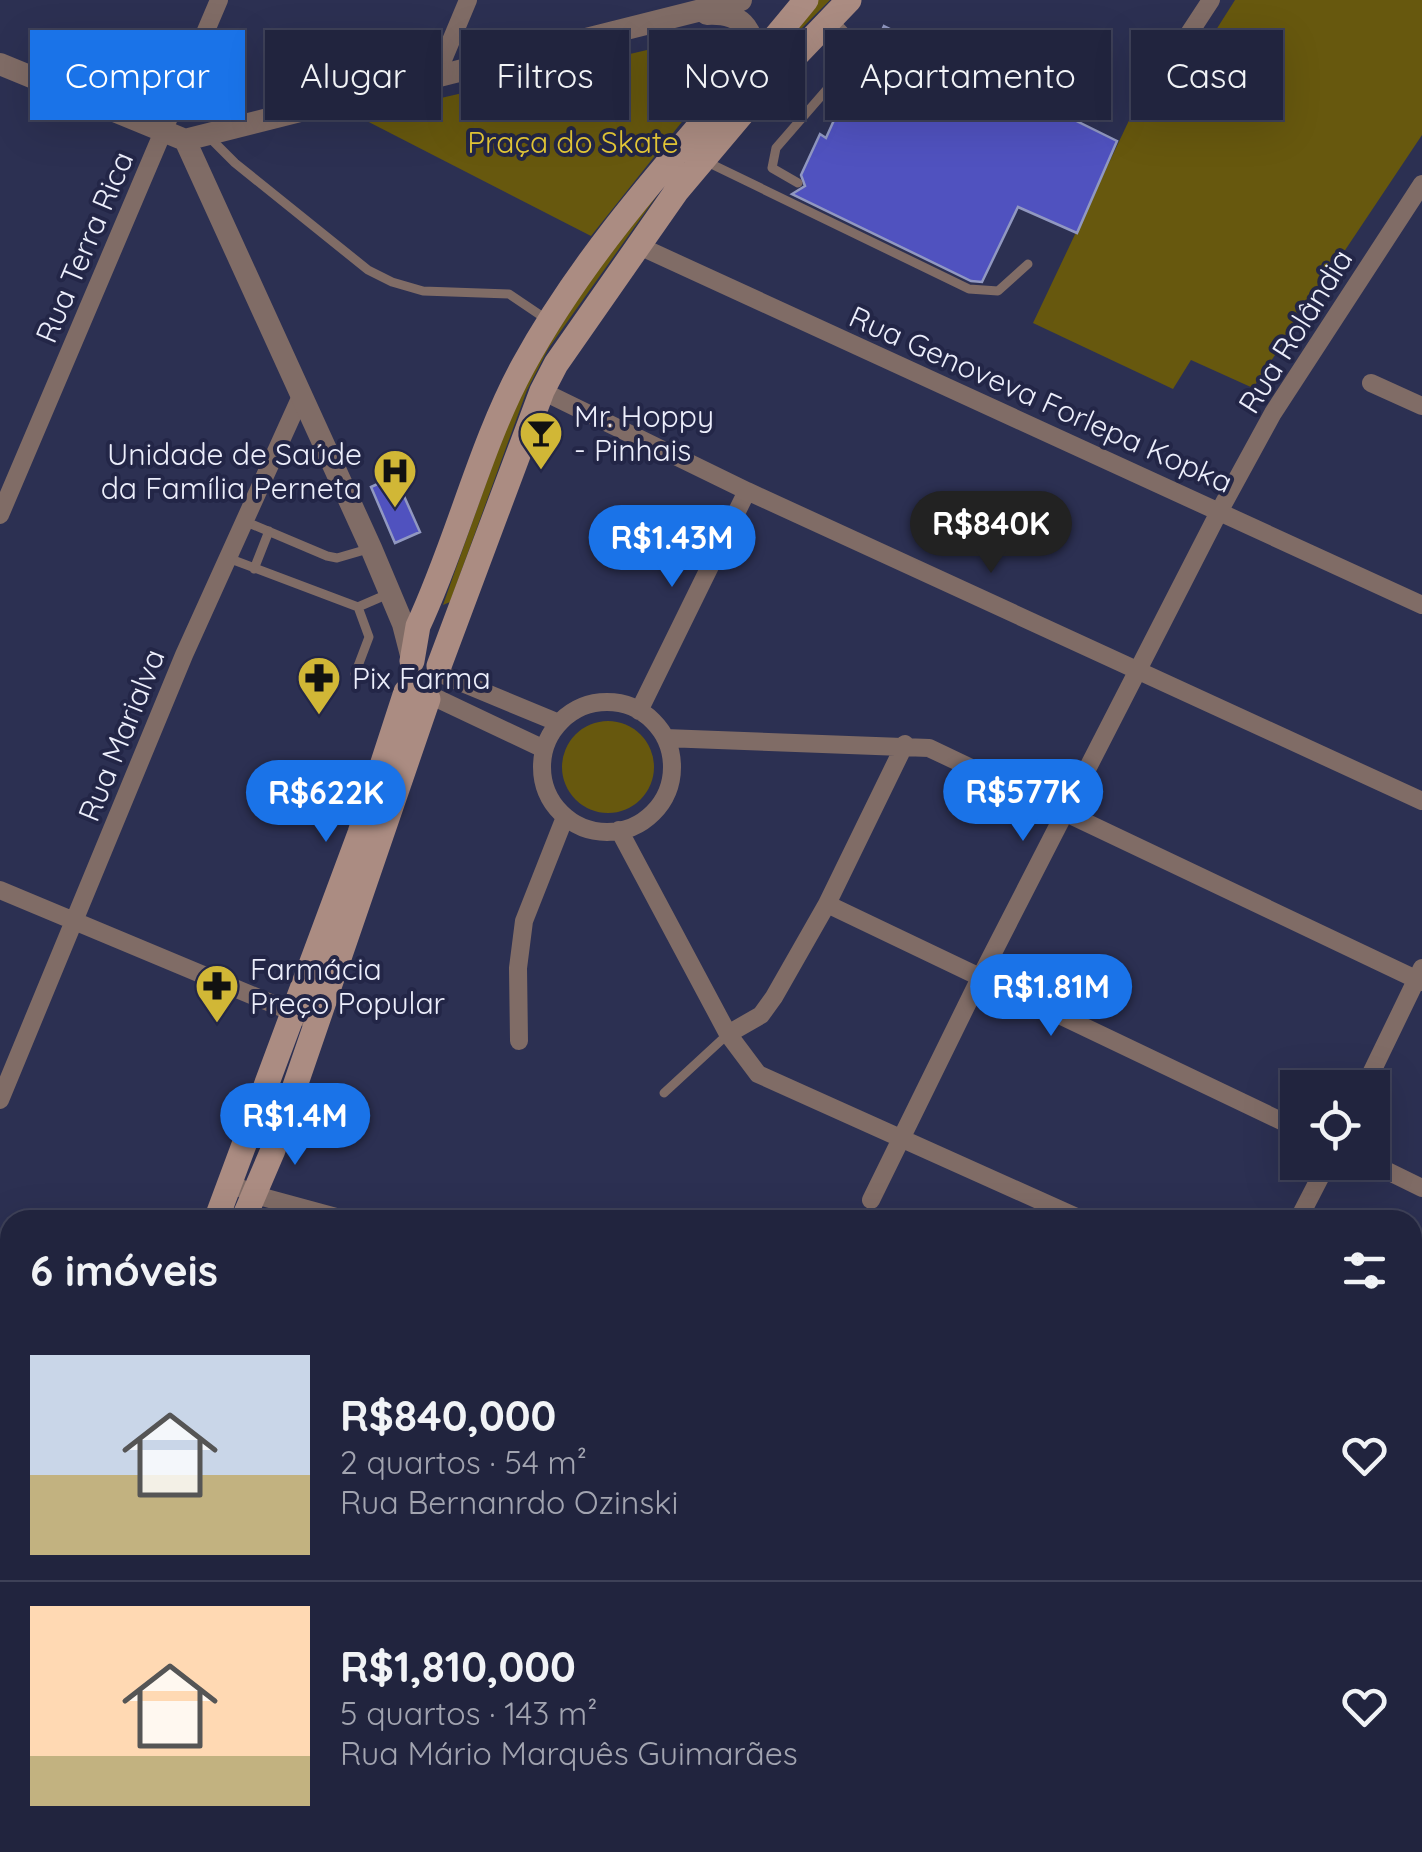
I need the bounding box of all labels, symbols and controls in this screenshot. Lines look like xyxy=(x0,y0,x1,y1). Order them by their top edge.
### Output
chip: Comprar xyxy=(30,30,245,120)
chip: Alugar xyxy=(265,30,441,120)
chip: Filtros xyxy=(461,30,629,120)
chip: Novo xyxy=(649,30,805,120)
chip: Apartamento xyxy=(825,30,1111,120)
chip: Casa xyxy=(1131,30,1283,120)
park label: Praça do Skate xyxy=(467,123,679,161)
street label: Rua Terra Rica xyxy=(27,146,141,348)
street label: Rua Rolândia xyxy=(1229,242,1361,420)
street label: Rua Genoveva Forlepa Kopka xyxy=(844,297,1238,501)
place label: Mr. Hoppy - Pinhais xyxy=(574,397,714,469)
bar icon: Mr. Hoppy - Pinhais xyxy=(518,410,564,471)
place label: Unidade de Saúde da Família Perneta xyxy=(101,435,362,507)
hospital icon: Unidade de Saúde da Família Perneta xyxy=(372,448,418,509)
pin: R$840K xyxy=(910,491,1072,576)
text: R$840K xyxy=(932,503,1050,543)
pin: R$1.43M xyxy=(580,505,764,590)
text: R$1.43M xyxy=(611,517,733,557)
street label: Rua Marialva xyxy=(69,643,173,827)
pharmacy icon: Pix Farma xyxy=(296,655,342,716)
place label: Pix Farma xyxy=(352,659,491,697)
pin: R$577K xyxy=(942,759,1104,844)
pin: R$622K xyxy=(245,760,407,845)
text: R$577K xyxy=(965,771,1081,811)
text: R$622K xyxy=(268,772,384,812)
place label: Farmácia Preço Popular xyxy=(250,950,446,1022)
pin: R$1.81M xyxy=(959,954,1143,1039)
pharmacy icon: Farmácia Preço Popular xyxy=(194,963,240,1024)
text: R$1.81M xyxy=(992,966,1110,1006)
map controls xyxy=(1280,1070,1390,1180)
button: locate xyxy=(1280,1070,1390,1180)
pin: R$1.4M xyxy=(214,1083,376,1168)
text: R$1.4M xyxy=(242,1095,348,1135)
icon: filters xyxy=(1337,1243,1392,1298)
text: 6 imóveis xyxy=(30,1244,218,1297)
text: R$840,000 xyxy=(340,1389,556,1442)
icon: home xyxy=(110,1395,230,1515)
icon: heart xyxy=(1337,1428,1392,1483)
text: 2 quartos · 54 m² xyxy=(340,1442,587,1482)
text: Rua Bernanrdo Ozinski xyxy=(340,1482,678,1522)
text: R$1,810,000 xyxy=(340,1640,576,1693)
icon: home xyxy=(110,1646,230,1766)
icon: heart xyxy=(1337,1679,1392,1734)
text: 5 quartos · 143 m² xyxy=(340,1693,597,1733)
text: Rua Mário Marquês Guimarães xyxy=(340,1733,798,1773)

